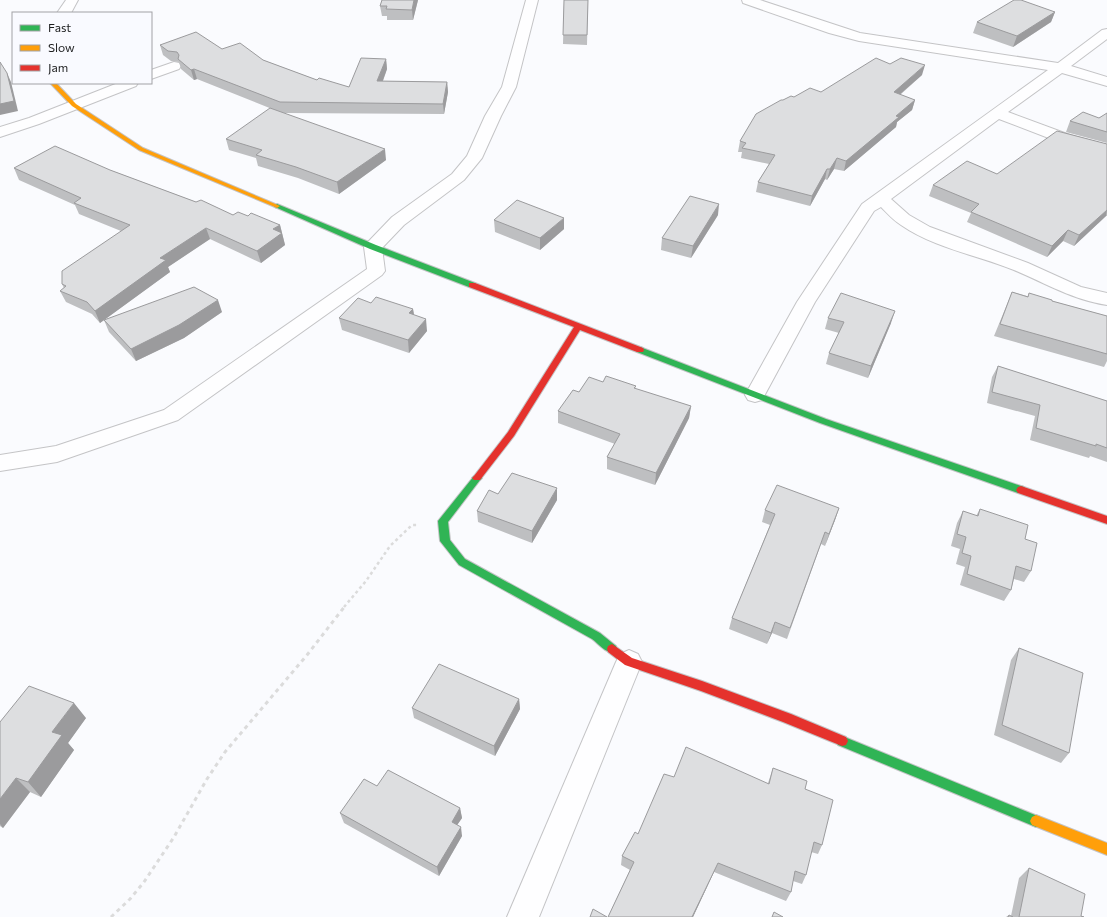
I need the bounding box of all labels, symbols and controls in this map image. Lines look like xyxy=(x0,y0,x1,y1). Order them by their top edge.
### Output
legend xyxy=(12,12,152,84)
text: Fast xyxy=(48,20,71,34)
text: Slow xyxy=(48,40,75,54)
text: Jam xyxy=(48,60,68,75)

